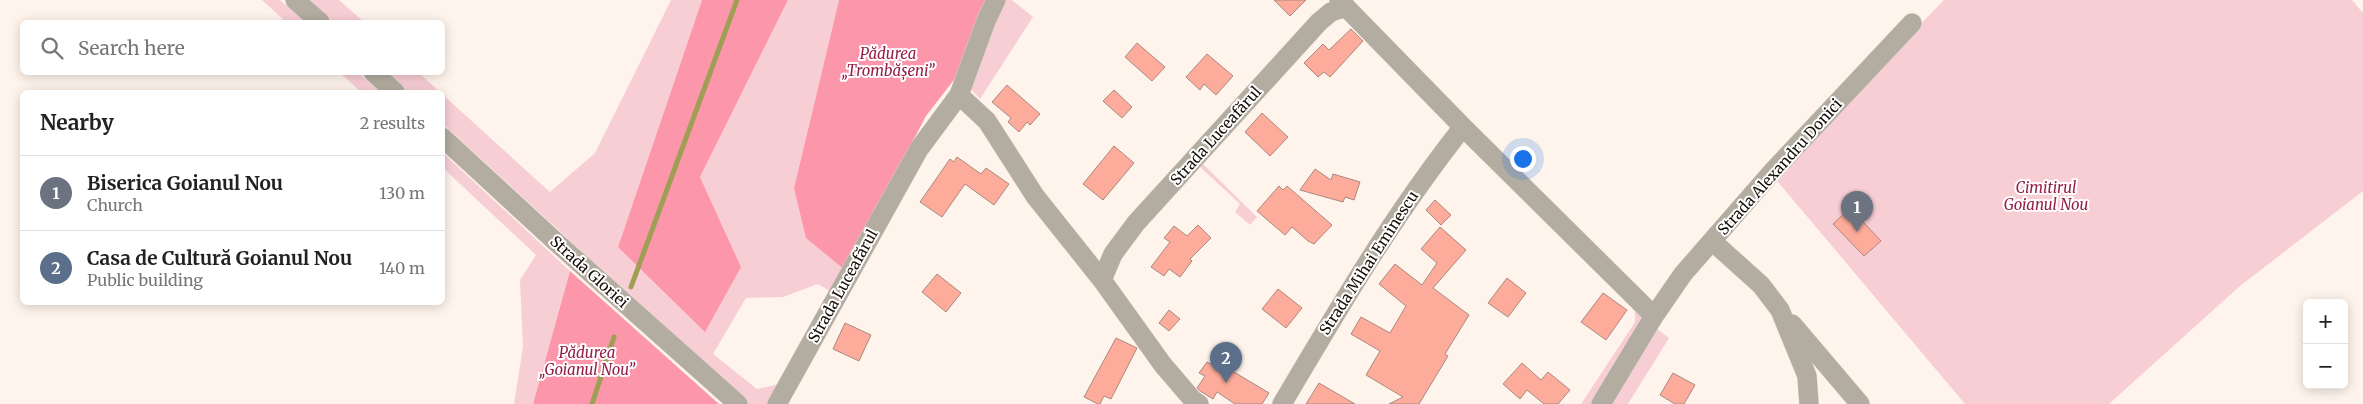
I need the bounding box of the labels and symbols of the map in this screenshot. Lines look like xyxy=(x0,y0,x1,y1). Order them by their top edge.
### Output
park label: Pădurea „Trombășeni” xyxy=(841,44,936,81)
street label: Strada Luceafărul xyxy=(1166,82,1265,189)
street label: Strada Alexandru Donici xyxy=(1713,95,1846,239)
your location xyxy=(1510,146,1536,172)
park label: Cimitirul Goianul Nou xyxy=(2004,178,2089,214)
street label: Strada Mihai Eminescu xyxy=(1315,187,1422,338)
pin: 1 xyxy=(1841,191,1873,232)
street label: Strada Luceafărul xyxy=(804,226,882,346)
street label: Strada Gloriei xyxy=(546,232,632,312)
pin: 2 xyxy=(1210,342,1242,383)
park label: Pădurea „Goianul Nou” xyxy=(539,343,636,379)

